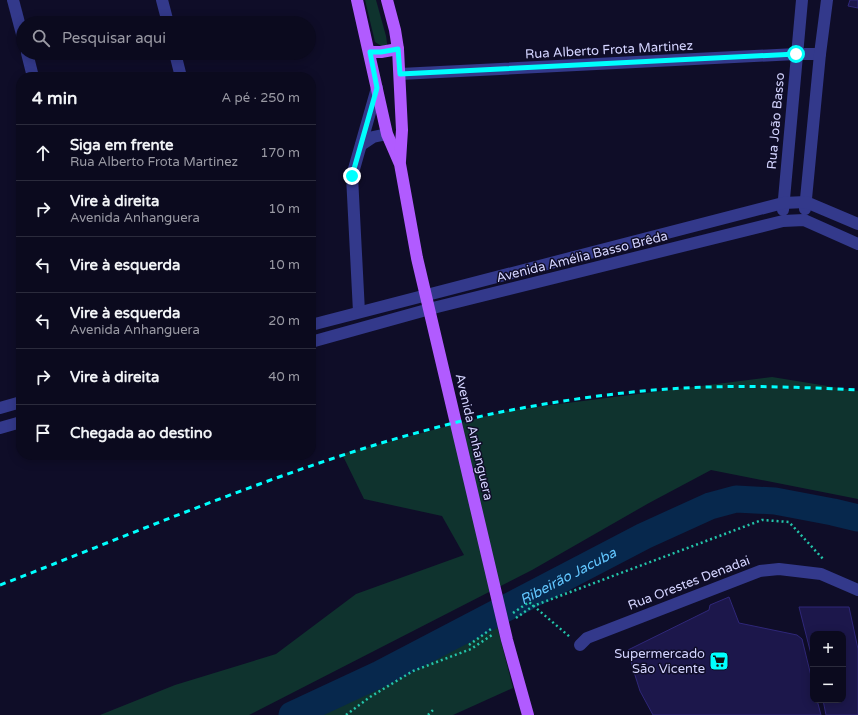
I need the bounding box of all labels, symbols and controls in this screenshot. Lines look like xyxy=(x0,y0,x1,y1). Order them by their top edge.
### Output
search box xyxy=(16,16,316,60)
icon: search xyxy=(30,27,52,49)
text: Pesquisar aqui xyxy=(62,29,166,47)
street label: Rua Alberto Frota Martinez xyxy=(525,38,693,62)
route start xyxy=(787,45,805,63)
street label: Rua João Basso xyxy=(764,72,788,170)
text: 4 min xyxy=(32,88,77,109)
text: A pé · 250 m xyxy=(221,90,300,106)
text: Siga em frente xyxy=(70,136,174,154)
icon: ahead xyxy=(32,142,54,164)
text: 170 m xyxy=(260,145,300,161)
text: Rua Alberto Frota Martinez xyxy=(70,154,238,170)
route end xyxy=(343,167,361,185)
text: Vire à direita xyxy=(70,192,159,210)
icon: right xyxy=(32,198,54,220)
text: 10 m xyxy=(268,201,300,217)
text: Avenida Anhanguera xyxy=(70,210,200,226)
street label: Avenida Amélia Basso Brêda xyxy=(495,228,669,286)
icon: left xyxy=(32,254,54,276)
text: Vire à esquerda xyxy=(70,256,180,274)
text: 10 m xyxy=(268,257,300,273)
text: Vire à esquerda xyxy=(70,304,180,322)
icon: left xyxy=(32,310,54,332)
text: 20 m xyxy=(268,313,300,329)
text: Avenida Anhanguera xyxy=(70,322,200,338)
icon: right xyxy=(32,366,54,388)
text: Vire à direita xyxy=(70,368,159,386)
text: 40 m xyxy=(268,369,300,385)
street label: Avenida Anhanguera xyxy=(452,372,496,502)
icon: arrive xyxy=(32,422,54,444)
text: Chegada ao destino xyxy=(70,424,212,442)
water label: Ribeirão Jacuba xyxy=(517,543,620,608)
street label: Rua Orestes Denadai xyxy=(626,552,752,614)
map controls xyxy=(810,631,846,703)
button: + xyxy=(810,631,846,667)
place label: Supermercado São Vicente xyxy=(614,646,705,677)
supermarket icon: Supermercado São Vicente xyxy=(708,650,730,672)
button: − xyxy=(810,667,846,703)

